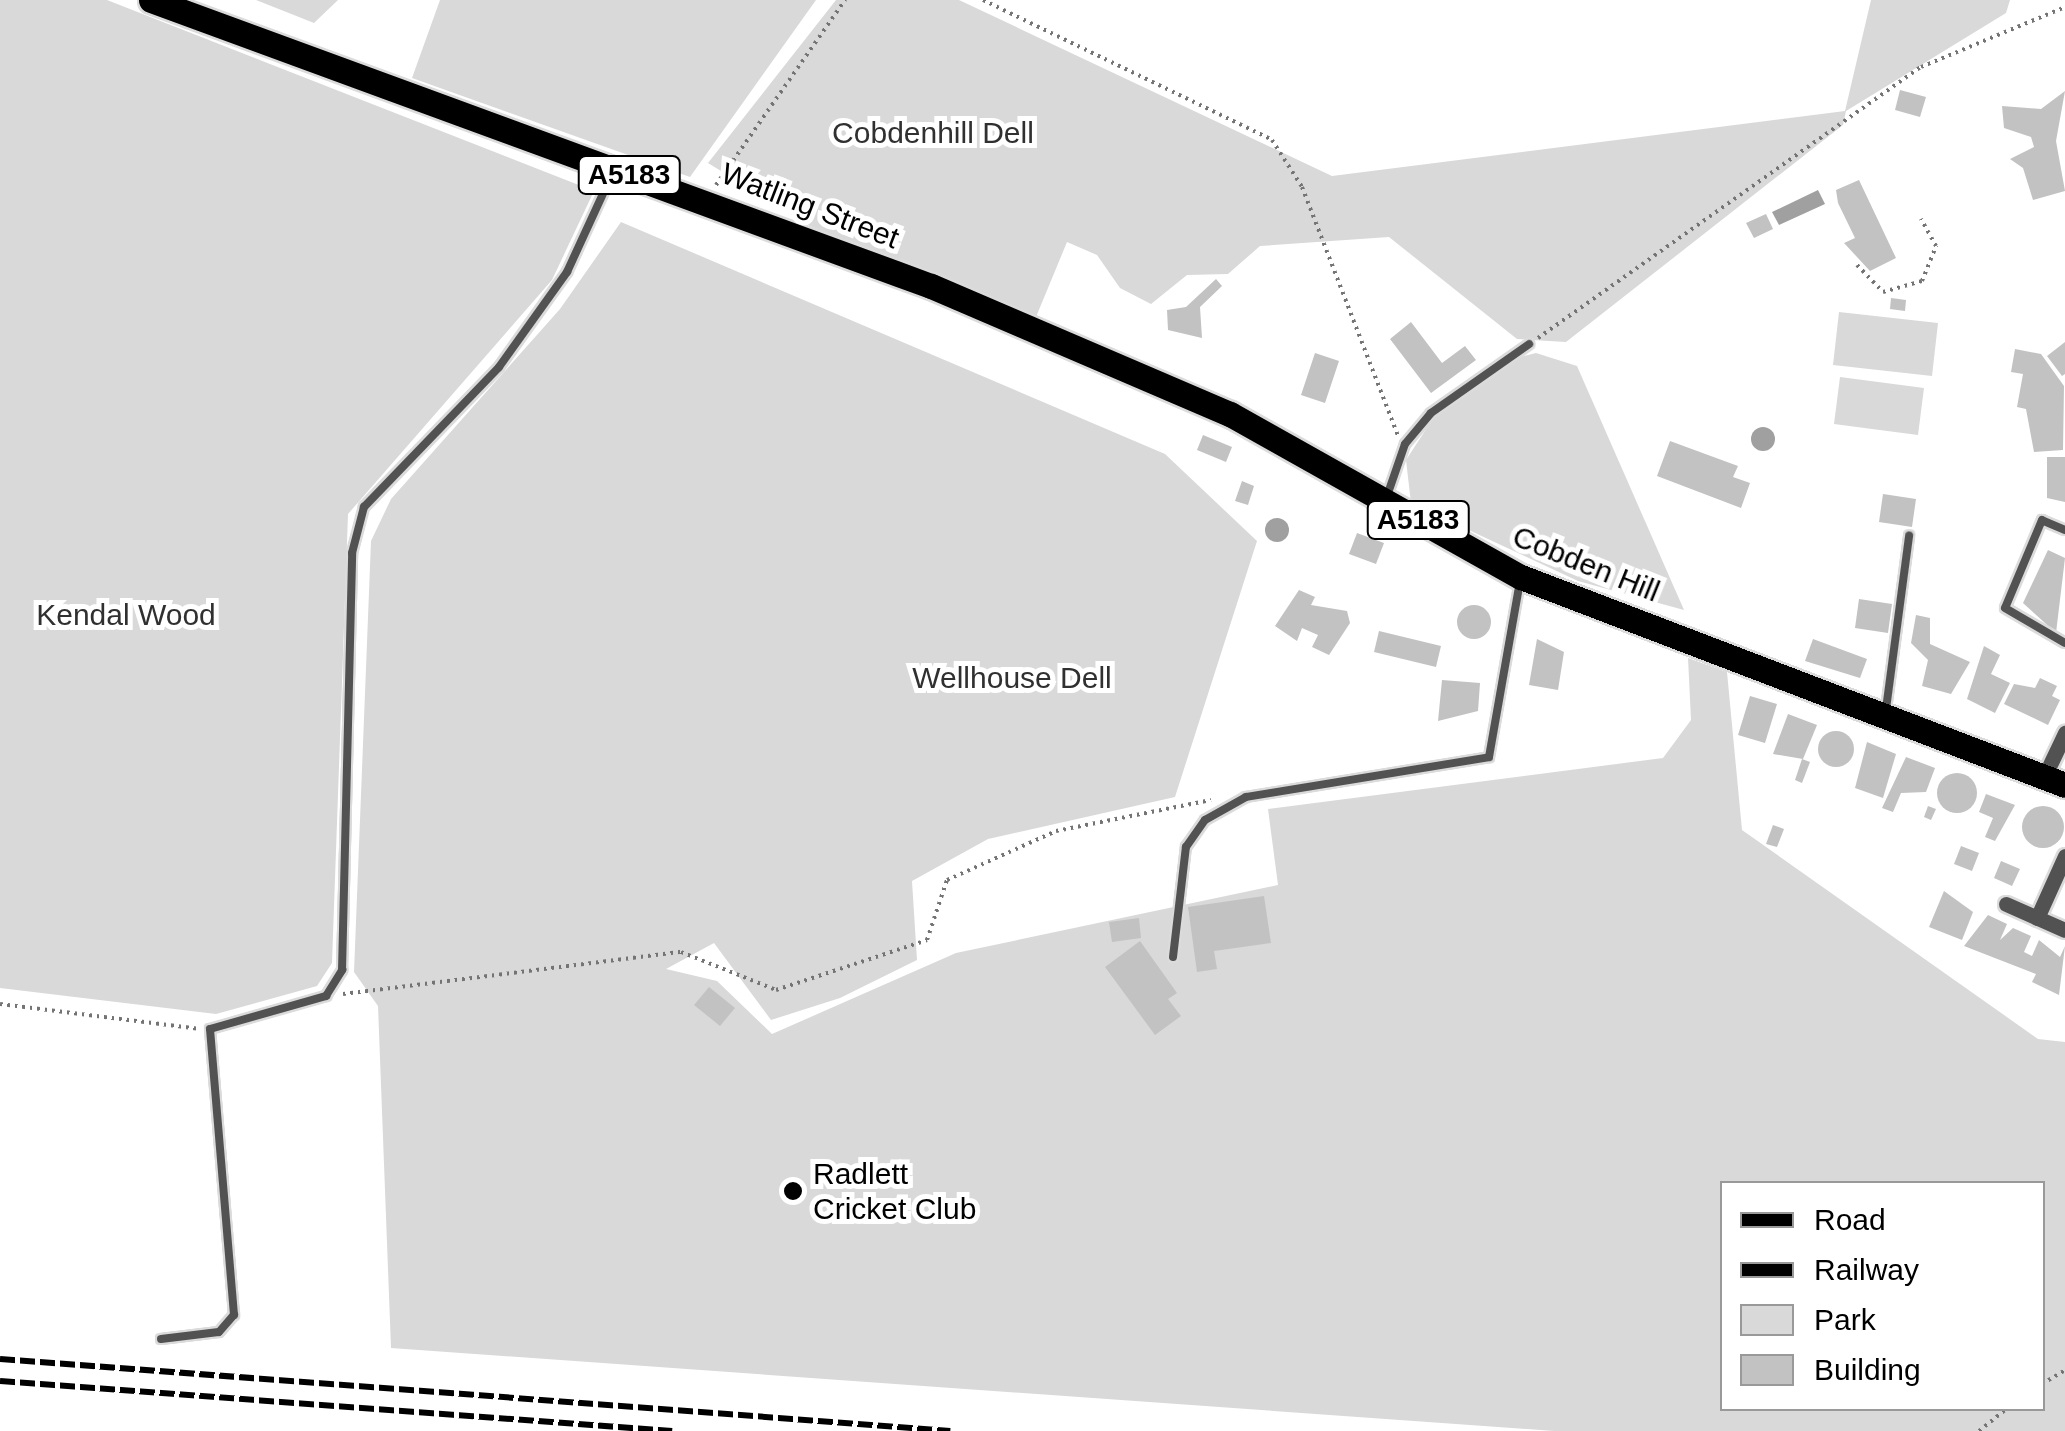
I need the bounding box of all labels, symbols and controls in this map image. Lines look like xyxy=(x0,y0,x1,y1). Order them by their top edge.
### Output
park label: Cobdenhill Dell xyxy=(832,115,1034,151)
road number: A5183 xyxy=(576,152,682,198)
street label: Watling Street xyxy=(716,156,904,256)
road number: A5183 xyxy=(1366,497,1470,543)
street label: Cobden Hill xyxy=(1507,518,1665,610)
park label: Kendal Wood xyxy=(36,597,216,633)
park label: Wellhouse Dell xyxy=(912,660,1112,696)
place label: Radlett Cricket Club xyxy=(813,1156,976,1226)
marker: Radlett Cricket Club xyxy=(782,1180,804,1202)
legend xyxy=(1720,1181,2045,1411)
text: Road xyxy=(1814,1203,1886,1236)
text: Railway xyxy=(1814,1253,1919,1286)
text: Park xyxy=(1814,1303,1876,1336)
text: Building xyxy=(1814,1353,1921,1386)

